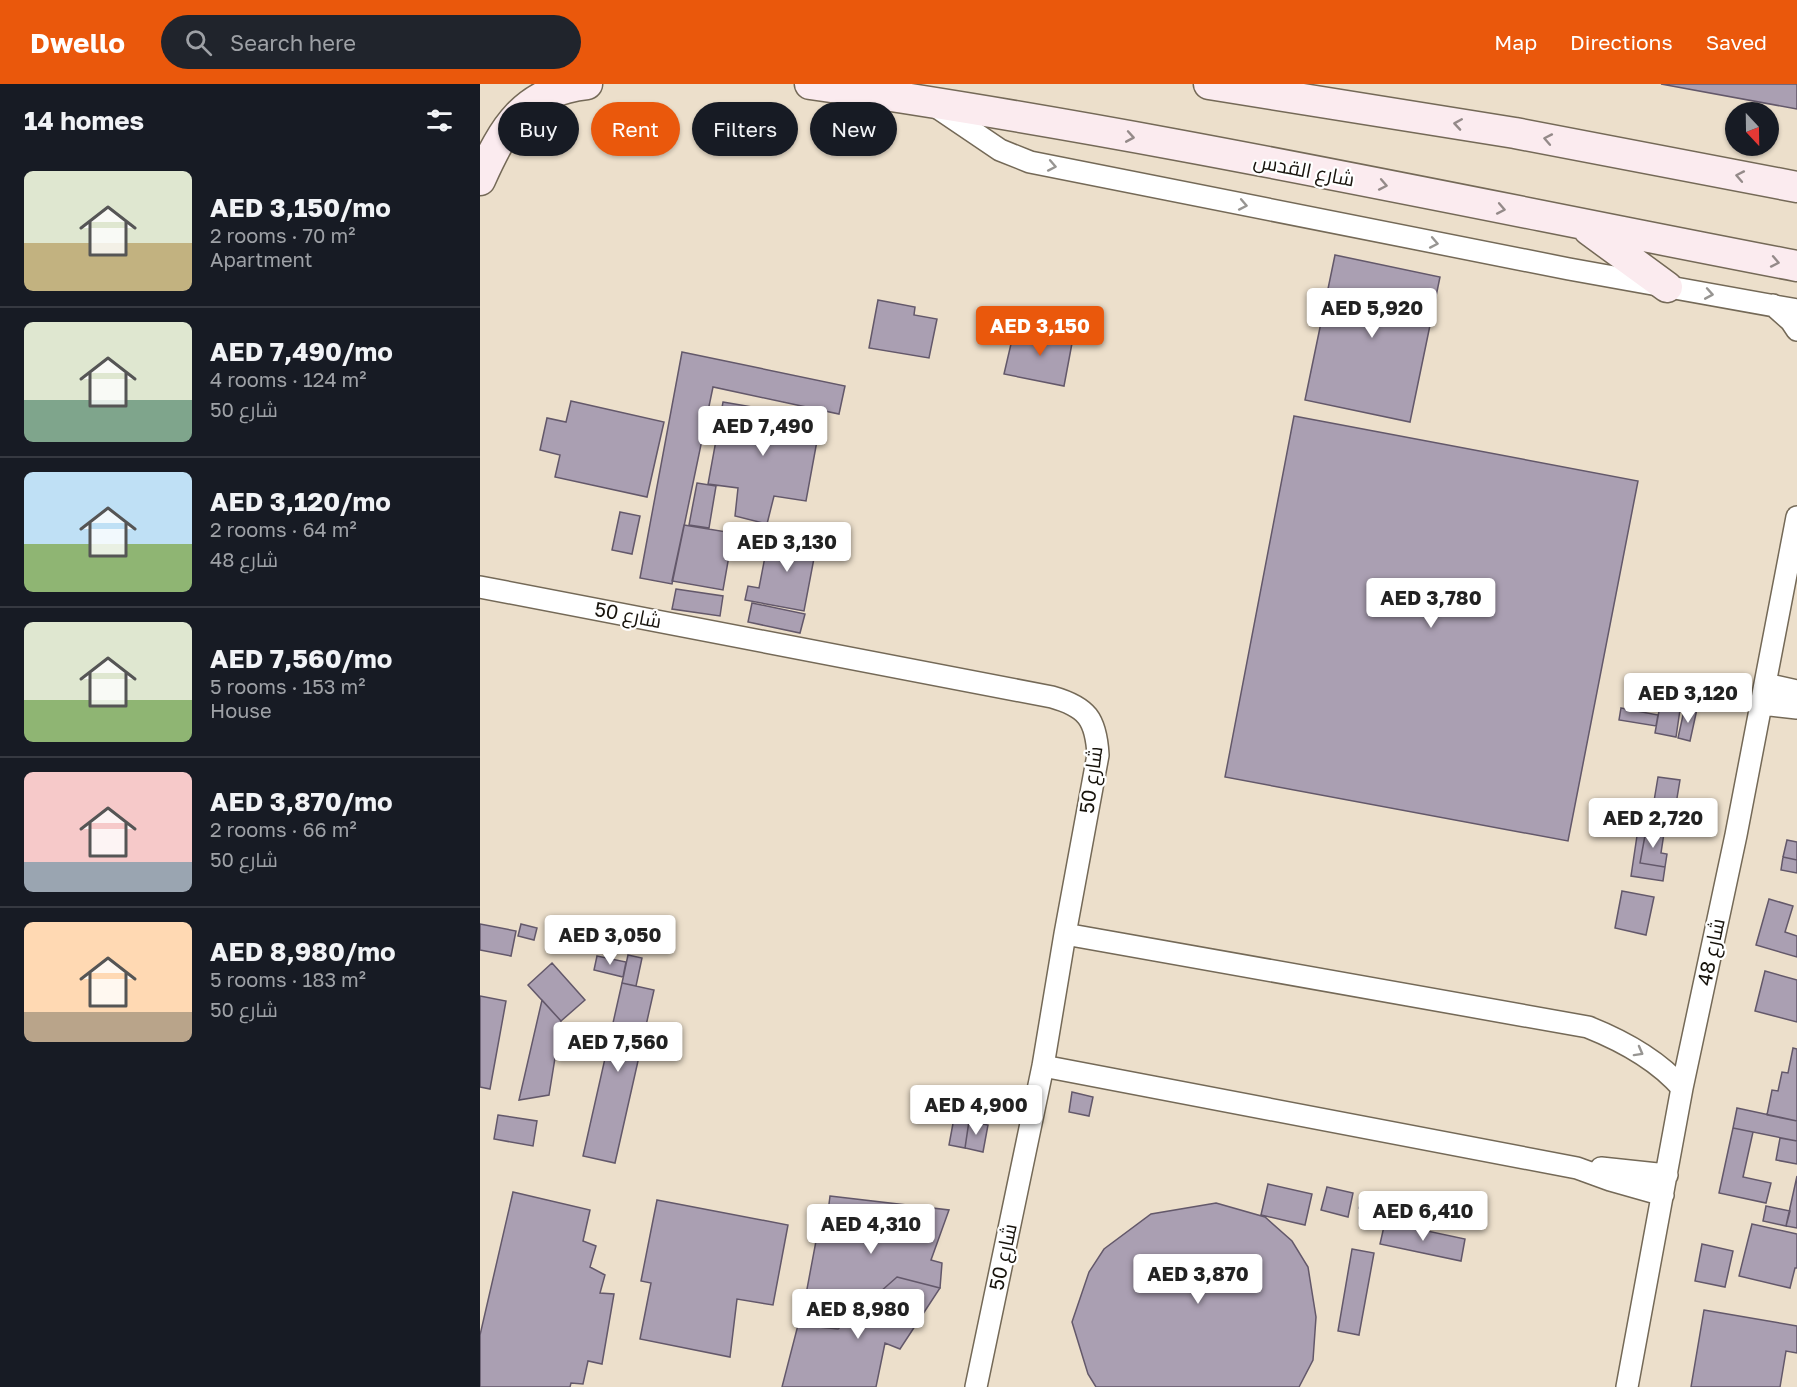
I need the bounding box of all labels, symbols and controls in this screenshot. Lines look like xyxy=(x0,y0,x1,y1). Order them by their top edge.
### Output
search box xyxy=(161,15,581,69)
text: Dwello xyxy=(30,26,125,59)
icon: search xyxy=(182,26,215,59)
text: Search here xyxy=(230,29,356,56)
text: Map xyxy=(1494,29,1537,55)
text: Directions xyxy=(1570,29,1673,55)
text: Saved xyxy=(1706,29,1767,55)
chip: Buy xyxy=(498,102,579,156)
chip: Rent xyxy=(591,102,680,156)
chip: Filters xyxy=(692,102,798,156)
chip: New xyxy=(810,102,897,156)
north arrow xyxy=(1725,102,1779,156)
map controls xyxy=(1725,102,1779,156)
icon: filters xyxy=(423,104,456,137)
text: 14 homes xyxy=(24,105,144,136)
one-way arrow xyxy=(1453,118,1462,130)
one-way arrow xyxy=(1124,130,1134,143)
one-way arrow xyxy=(1543,133,1553,146)
street label: شارع القدس xyxy=(1251,147,1357,194)
one-way arrow xyxy=(1047,159,1057,172)
one-way arrow xyxy=(1735,170,1745,183)
one-way arrow xyxy=(1378,178,1388,191)
text: AED 3,150/mo xyxy=(210,192,391,223)
icon: home xyxy=(72,195,144,267)
one-way arrow xyxy=(1238,198,1248,211)
one-way arrow xyxy=(1496,202,1506,215)
text: 2 rooms · 70 m² xyxy=(210,223,355,247)
one-way arrow xyxy=(1429,236,1439,249)
text: Apartment xyxy=(210,247,313,271)
one-way arrow xyxy=(1770,255,1780,268)
one-way arrow xyxy=(1703,287,1713,300)
pin: AED 5,920 xyxy=(1303,288,1441,339)
text: AED 5,920 xyxy=(1321,295,1423,319)
pin: AED 3,150 xyxy=(971,306,1109,357)
text: AED 3,150 xyxy=(990,313,1090,337)
text: AED 7,490/mo xyxy=(210,336,393,367)
icon: home xyxy=(72,346,144,418)
text: 4 rooms · 124 m² xyxy=(210,367,367,391)
text: شارع 50 xyxy=(210,397,278,421)
pin: AED 7,490 xyxy=(694,406,832,457)
text: AED 7,490 xyxy=(712,413,814,437)
text: AED 3,120/mo xyxy=(210,486,391,517)
icon: home xyxy=(72,496,144,568)
text: 2 rooms · 64 m² xyxy=(210,517,357,541)
pin: AED 3,130 xyxy=(718,522,856,573)
text: AED 3,130 xyxy=(737,529,837,553)
text: شارع 48 xyxy=(210,547,278,571)
pin: AED 3,780 xyxy=(1362,578,1500,629)
text: AED 3,780 xyxy=(1380,585,1482,609)
street label: شارع 50 xyxy=(592,596,664,635)
text: AED 7,560/mo xyxy=(210,643,392,674)
icon: home xyxy=(72,646,144,718)
pin: AED 3,120 xyxy=(1619,673,1757,724)
text: 5 rooms · 153 m² xyxy=(210,674,365,698)
text: AED 3,120 xyxy=(1638,680,1738,704)
text: House xyxy=(210,698,272,722)
street label: شارع 50 xyxy=(1073,745,1110,815)
text: AED 3,870/mo xyxy=(210,786,393,817)
icon: home xyxy=(72,796,144,868)
pin: AED 2,720 xyxy=(1584,798,1722,849)
text: AED 2,720 xyxy=(1603,805,1703,829)
text: 2 rooms · 66 m² xyxy=(210,817,357,841)
text: شارع 50 xyxy=(210,847,278,871)
pin: AED 3,050 xyxy=(541,915,679,966)
street label: شارع 48 xyxy=(1691,916,1732,988)
text: AED 3,050 xyxy=(559,922,661,946)
text: AED 8,980/mo xyxy=(210,936,396,967)
icon: home xyxy=(72,946,144,1018)
text: 5 rooms · 183 m² xyxy=(210,967,366,991)
text: شارع 50 xyxy=(210,997,278,1021)
pin: AED 7,560 xyxy=(549,1022,687,1073)
text: AED 7,560 xyxy=(567,1029,669,1053)
one-way arrow xyxy=(1632,1045,1643,1056)
pin: AED 4,900 xyxy=(907,1085,1045,1136)
text: AED 4,900 xyxy=(924,1092,1028,1116)
pin: AED 6,410 xyxy=(1354,1191,1492,1242)
text: AED 6,410 xyxy=(1373,1198,1473,1222)
pin: AED 4,310 xyxy=(802,1204,940,1255)
text: AED 4,310 xyxy=(821,1211,921,1235)
street label: شارع 50 xyxy=(983,1221,1024,1293)
pin: AED 3,870 xyxy=(1129,1254,1267,1305)
text: AED 3,870 xyxy=(1147,1261,1249,1285)
pin: AED 8,980 xyxy=(789,1289,927,1340)
text: AED 8,980 xyxy=(806,1296,910,1320)

